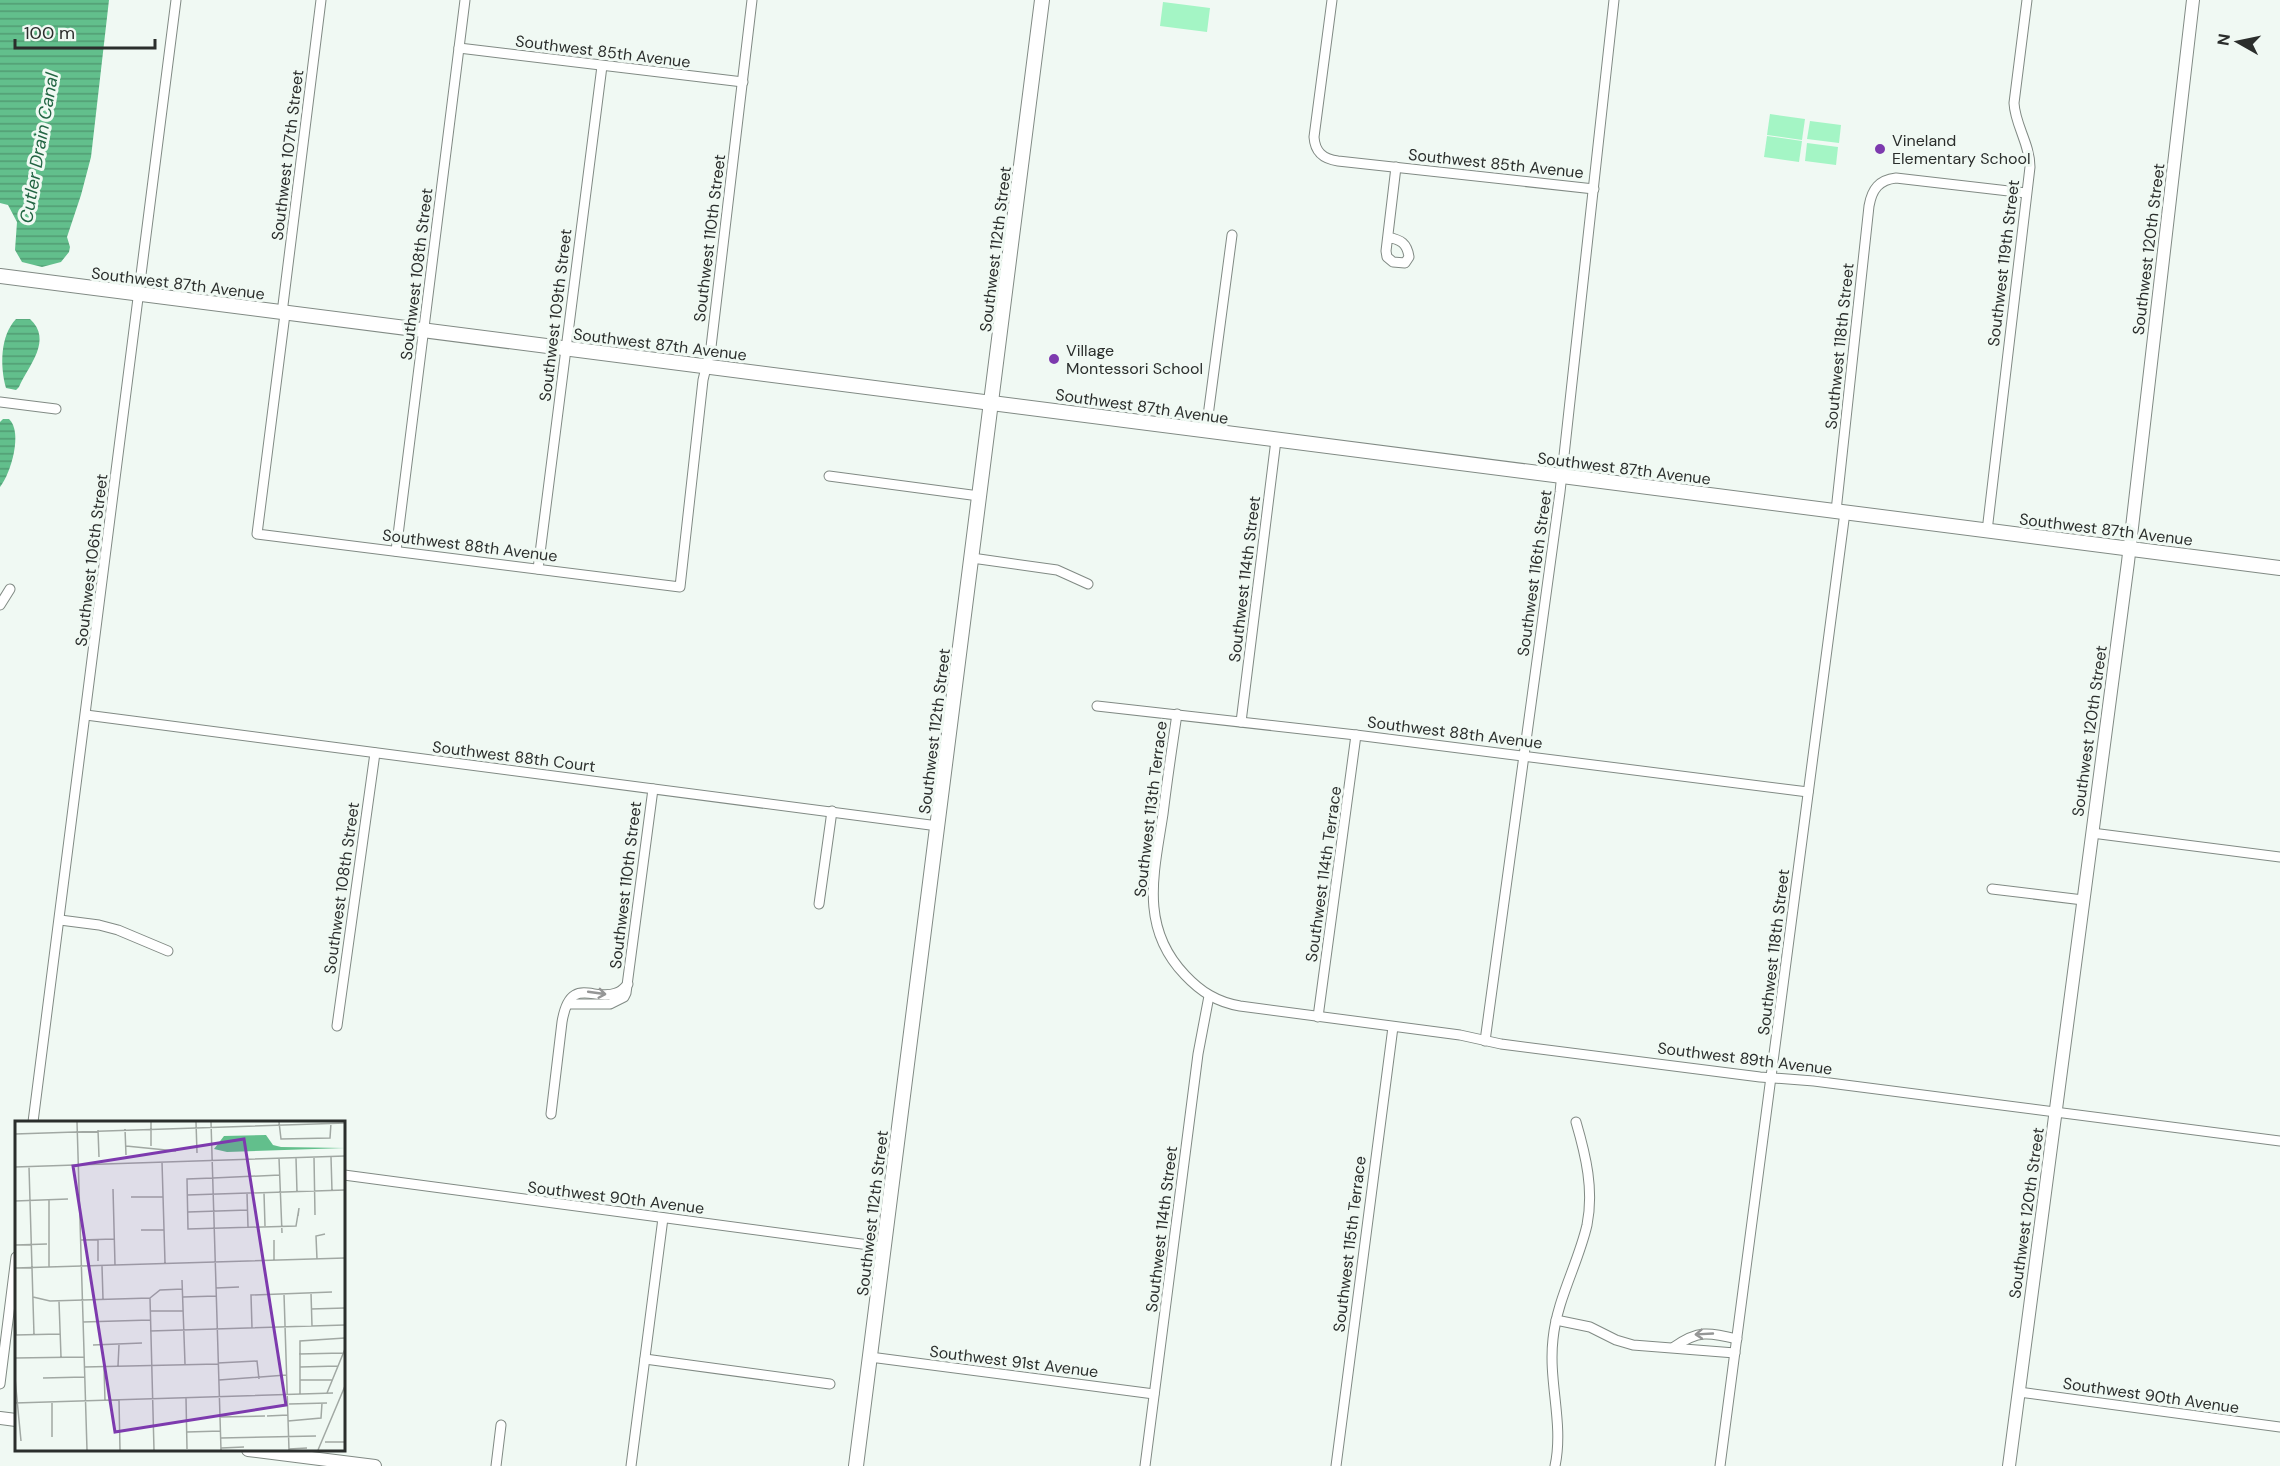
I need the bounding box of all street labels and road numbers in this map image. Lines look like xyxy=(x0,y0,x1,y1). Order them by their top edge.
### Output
street label: Southwest 85th Avenue xyxy=(514,30,692,73)
street label: Southwest 107th Street xyxy=(267,68,308,242)
street label: Southwest 85th Avenue xyxy=(1407,144,1585,183)
street label: Southwest 110th Street xyxy=(689,153,730,323)
street label: Southwest 120th Street xyxy=(2128,162,2169,336)
street label: Southwest 112th Street xyxy=(975,165,1016,333)
street label: Southwest 119th Street xyxy=(1983,179,2024,348)
street label: Southwest 108th Street xyxy=(396,187,437,361)
street label: Southwest 109th Street xyxy=(534,228,577,403)
street label: Southwest 87th Avenue xyxy=(90,262,266,305)
street label: Southwest 118th Street xyxy=(1820,262,1859,430)
street label: Southwest 87th Avenue xyxy=(572,323,748,366)
street label: Southwest 87th Avenue xyxy=(1054,384,1230,429)
street label: Southwest 87th Avenue xyxy=(1536,447,1712,490)
street label: Southwest 106th Street xyxy=(70,473,113,648)
street label: Southwest 116th Street xyxy=(1512,489,1557,658)
street label: Southwest 114th Street xyxy=(1224,495,1265,663)
street label: Southwest 87th Avenue xyxy=(2018,508,2194,551)
street label: Southwest 88th Avenue xyxy=(381,524,559,567)
street label: Southwest 120th Street xyxy=(2067,644,2112,818)
street label: Southwest 112th Street xyxy=(914,647,955,815)
street label: Southwest 88th Avenue xyxy=(1366,711,1544,754)
street label: Southwest 113th Terrace xyxy=(1129,720,1172,898)
street label: Southwest 88th Court xyxy=(431,736,597,777)
street label: Southwest 114th Terrace xyxy=(1301,785,1346,963)
street label: Southwest 110th Street xyxy=(605,800,646,970)
street label: Southwest 108th Street xyxy=(319,801,364,975)
street label: Southwest 118th Street xyxy=(1753,868,1794,1036)
street label: Southwest 89th Avenue xyxy=(1656,1037,1834,1080)
street label: Southwest 120th Street xyxy=(2004,1126,2049,1300)
street label: Southwest 112th Street xyxy=(852,1129,893,1297)
street label: Southwest 114th Street xyxy=(1141,1145,1182,1313)
street label: Southwest 115th Terrace xyxy=(1328,1155,1371,1333)
street label: Southwest 90th Avenue xyxy=(526,1176,705,1219)
street label: Southwest 91st Avenue xyxy=(928,1341,1100,1382)
street label: Southwest 90th Avenue xyxy=(2061,1373,2240,1418)

